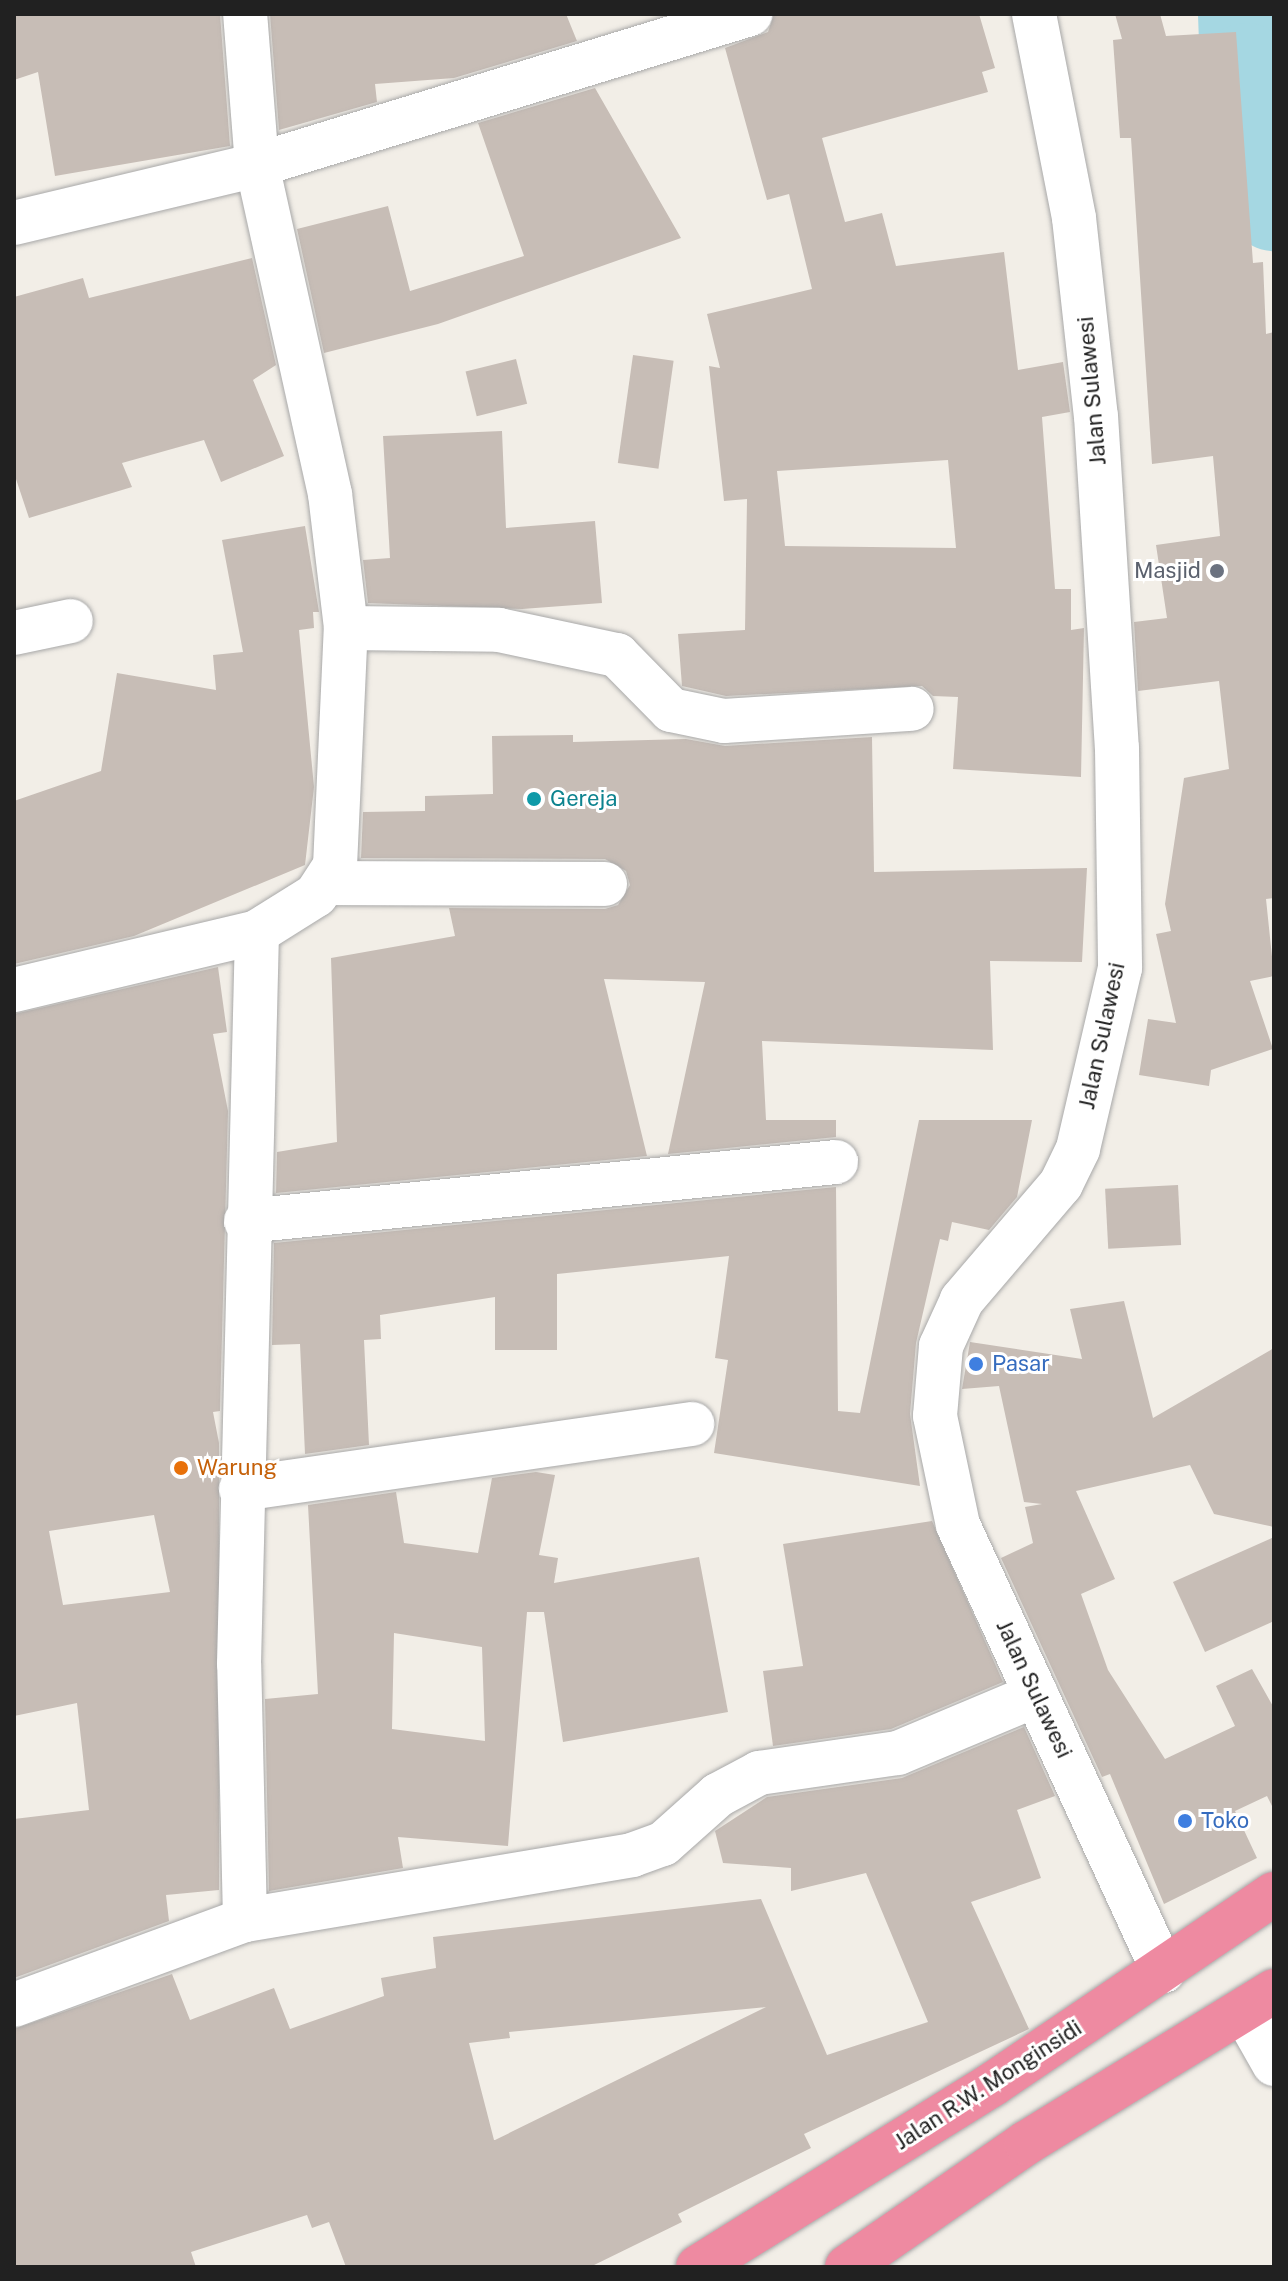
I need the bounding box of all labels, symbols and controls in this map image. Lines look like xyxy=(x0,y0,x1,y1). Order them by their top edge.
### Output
street label: Jalan Sulawesi xyxy=(1072,315,1112,467)
place label: Masjid xyxy=(1134,558,1201,584)
marker: Masjid xyxy=(1208,562,1226,580)
place label: Gereja xyxy=(550,786,617,812)
marker: Gereja xyxy=(525,790,543,808)
street label: Jalan Sulawesi xyxy=(1074,960,1130,1112)
place label: Pasar xyxy=(992,1351,1050,1377)
marker: Pasar xyxy=(967,1355,985,1373)
place label: Warung xyxy=(197,1455,277,1481)
marker: Warung xyxy=(172,1459,190,1477)
street label: Jalan Sulawesi xyxy=(990,1616,1078,1762)
place label: Toko xyxy=(1201,1808,1249,1834)
marker: Toko xyxy=(1176,1812,1194,1830)
street label: Jalan R.W. Monginsidi xyxy=(889,2015,1087,2155)

